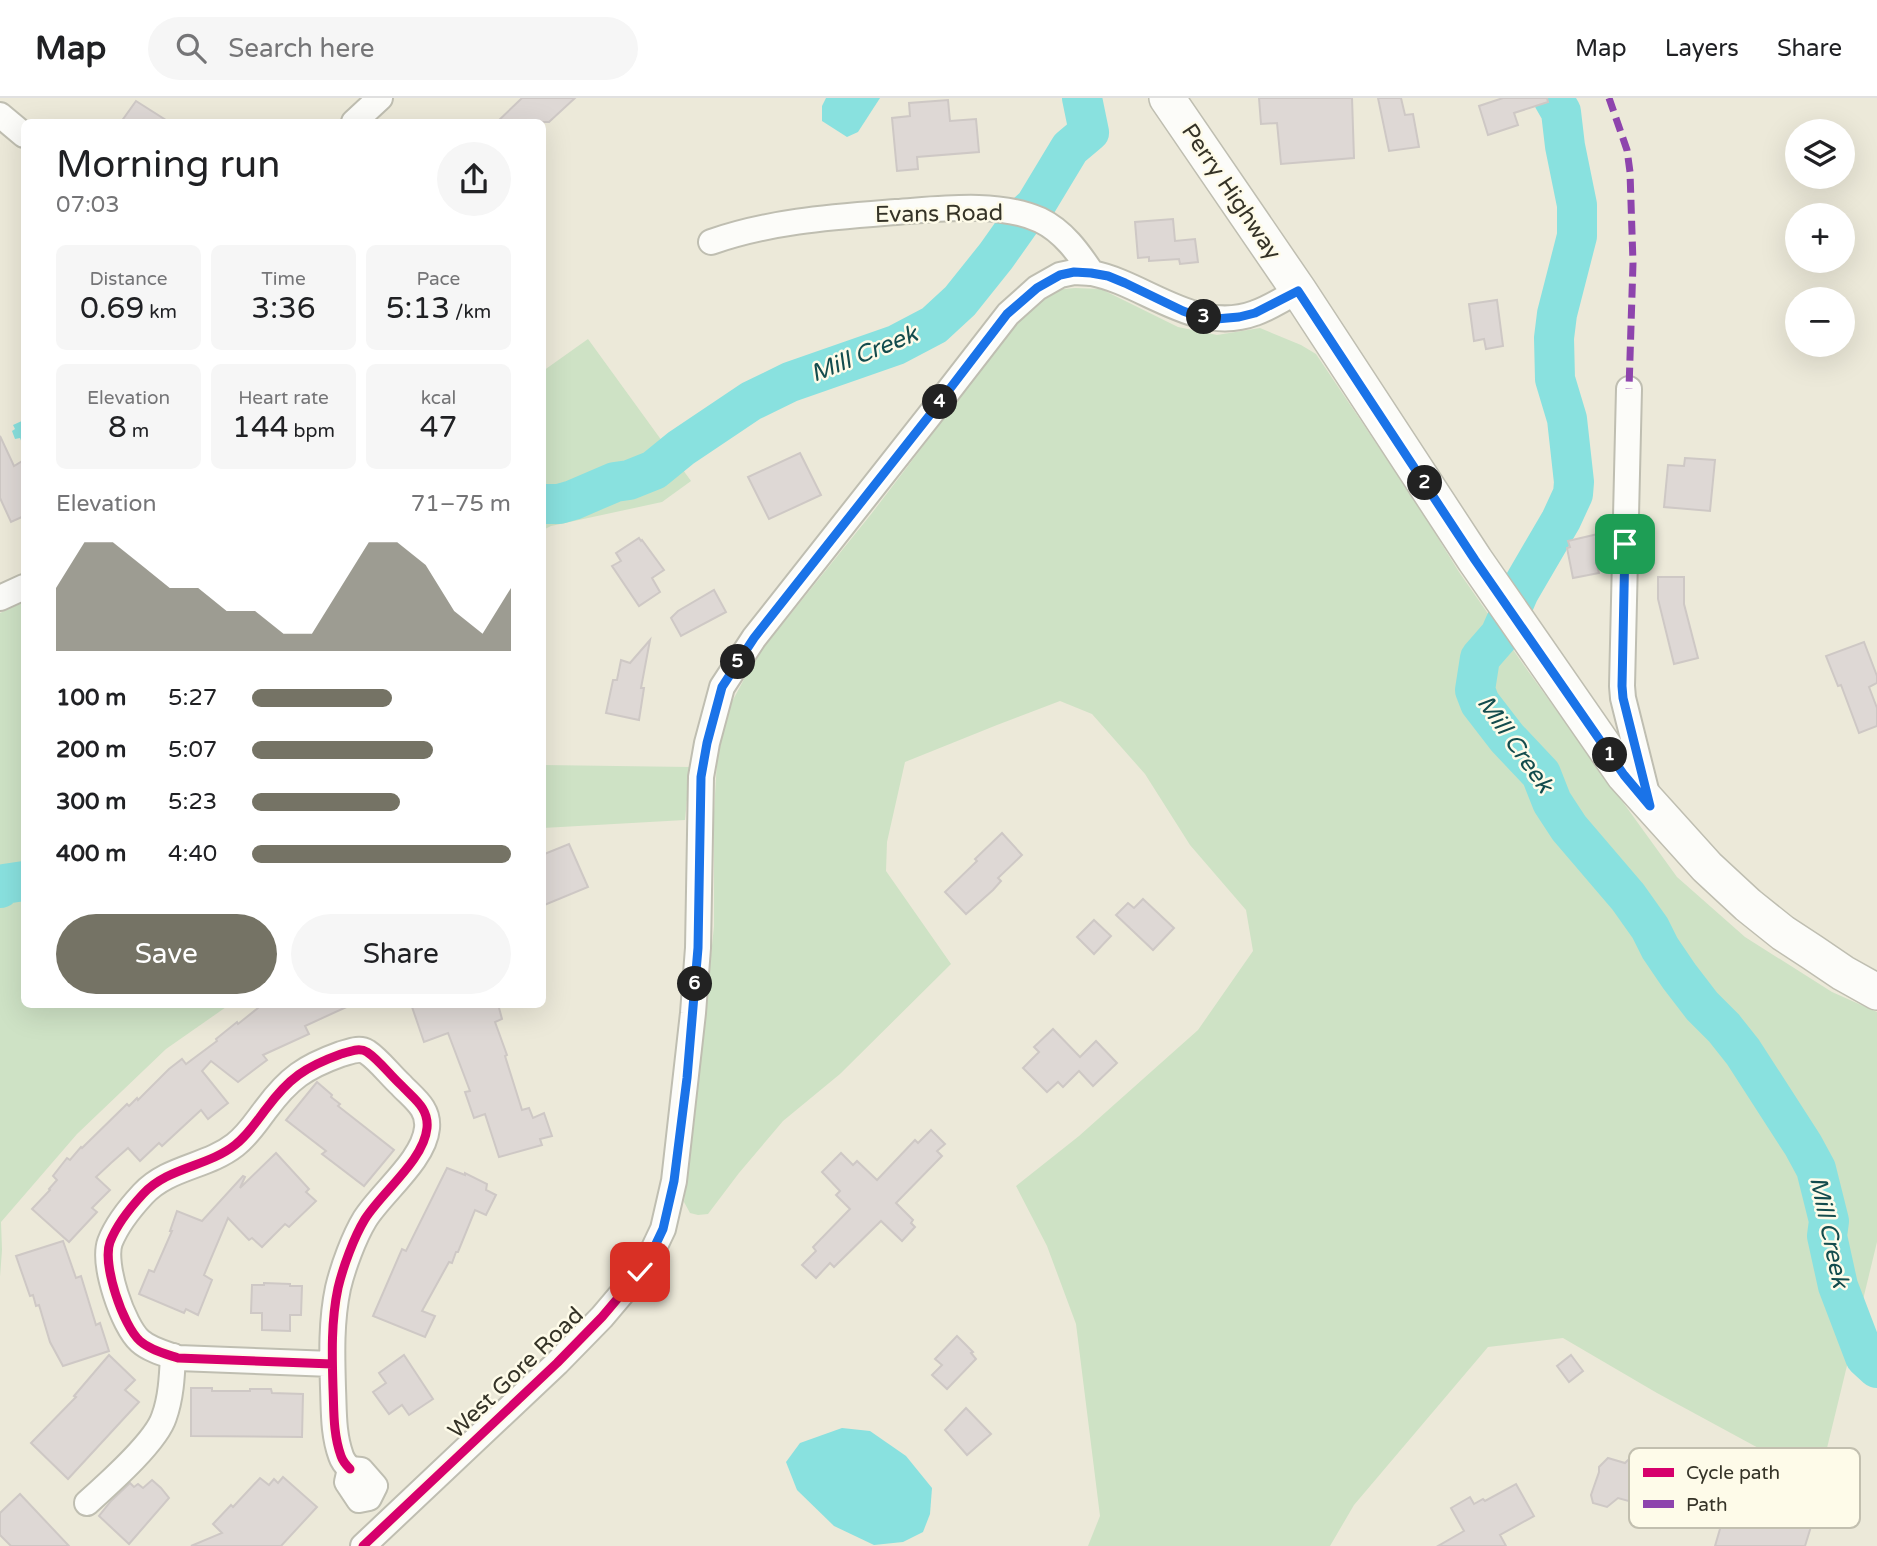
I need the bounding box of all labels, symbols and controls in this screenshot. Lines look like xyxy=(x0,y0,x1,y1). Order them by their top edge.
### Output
search box xyxy=(148,17,638,80)
text: Map xyxy=(35,29,106,68)
icon: search xyxy=(172,29,210,67)
text: Search here xyxy=(228,33,374,64)
text: Map xyxy=(1575,34,1627,63)
text: Layers xyxy=(1665,34,1739,63)
text: Share xyxy=(1777,34,1842,63)
street label: Perry Highway xyxy=(1175,118,1287,266)
map controls xyxy=(1785,119,1855,357)
button: layers xyxy=(1785,119,1855,189)
text: Morning run xyxy=(56,142,280,188)
button: share xyxy=(437,142,511,216)
text: 07:03 xyxy=(56,191,120,219)
street label: Evans Road xyxy=(875,199,1003,229)
button: + xyxy=(1785,203,1855,273)
text: Distance xyxy=(89,268,168,290)
text: Time xyxy=(261,268,306,290)
text: Pace xyxy=(417,268,460,290)
button: − xyxy=(1785,287,1855,357)
text: 0.69 xyxy=(80,290,144,327)
text: 3:36 xyxy=(251,290,316,327)
text: 5:13 xyxy=(386,290,450,327)
pin: 3 xyxy=(1186,300,1222,334)
text: km xyxy=(144,301,177,323)
text: /km xyxy=(450,301,491,323)
text: 3 xyxy=(1198,305,1209,327)
water label: Mill Creek xyxy=(806,319,923,389)
pin: 4 xyxy=(922,384,958,420)
text: Elevation xyxy=(87,387,170,409)
text: Heart rate xyxy=(238,387,329,409)
text: kcal xyxy=(421,387,456,409)
text: 4 xyxy=(934,390,945,412)
text: 8 xyxy=(108,409,127,446)
text: 144 xyxy=(232,409,289,446)
text: 47 xyxy=(420,409,457,446)
text: m xyxy=(127,420,149,442)
text: bpm xyxy=(289,420,335,442)
pin: 2 xyxy=(1408,466,1442,500)
text: 2 xyxy=(1419,471,1430,493)
text: Elevation xyxy=(56,490,157,518)
text: 71–75 m xyxy=(411,490,511,518)
pin xyxy=(1595,514,1655,574)
icon: arrive xyxy=(1606,525,1644,563)
pin: 5 xyxy=(720,644,756,680)
text: 5 xyxy=(732,650,743,672)
text: 100 m xyxy=(56,684,126,712)
text: 5:27 xyxy=(168,684,217,712)
water label: Mill Creek xyxy=(1471,690,1560,800)
text: 200 m xyxy=(56,736,126,764)
text: 5:07 xyxy=(168,736,217,764)
pin: 1 xyxy=(1592,738,1628,772)
text: 1 xyxy=(1604,743,1615,765)
text: 300 m xyxy=(56,788,126,816)
text: 5:23 xyxy=(168,788,217,816)
text: 400 m xyxy=(56,840,126,868)
text: 4:40 xyxy=(168,840,217,868)
button: Save xyxy=(56,914,277,994)
button: Share xyxy=(291,914,511,994)
pin: 6 xyxy=(678,966,712,1001)
text: 6 xyxy=(689,972,700,994)
water label: Mill Creek xyxy=(1803,1174,1855,1292)
pin xyxy=(610,1242,670,1302)
icon: check xyxy=(621,1253,659,1291)
street label: West Gore Road xyxy=(442,1301,590,1445)
legend xyxy=(1629,1448,1860,1528)
text: Cycle path xyxy=(1686,1462,1780,1484)
text: Path xyxy=(1686,1494,1728,1516)

